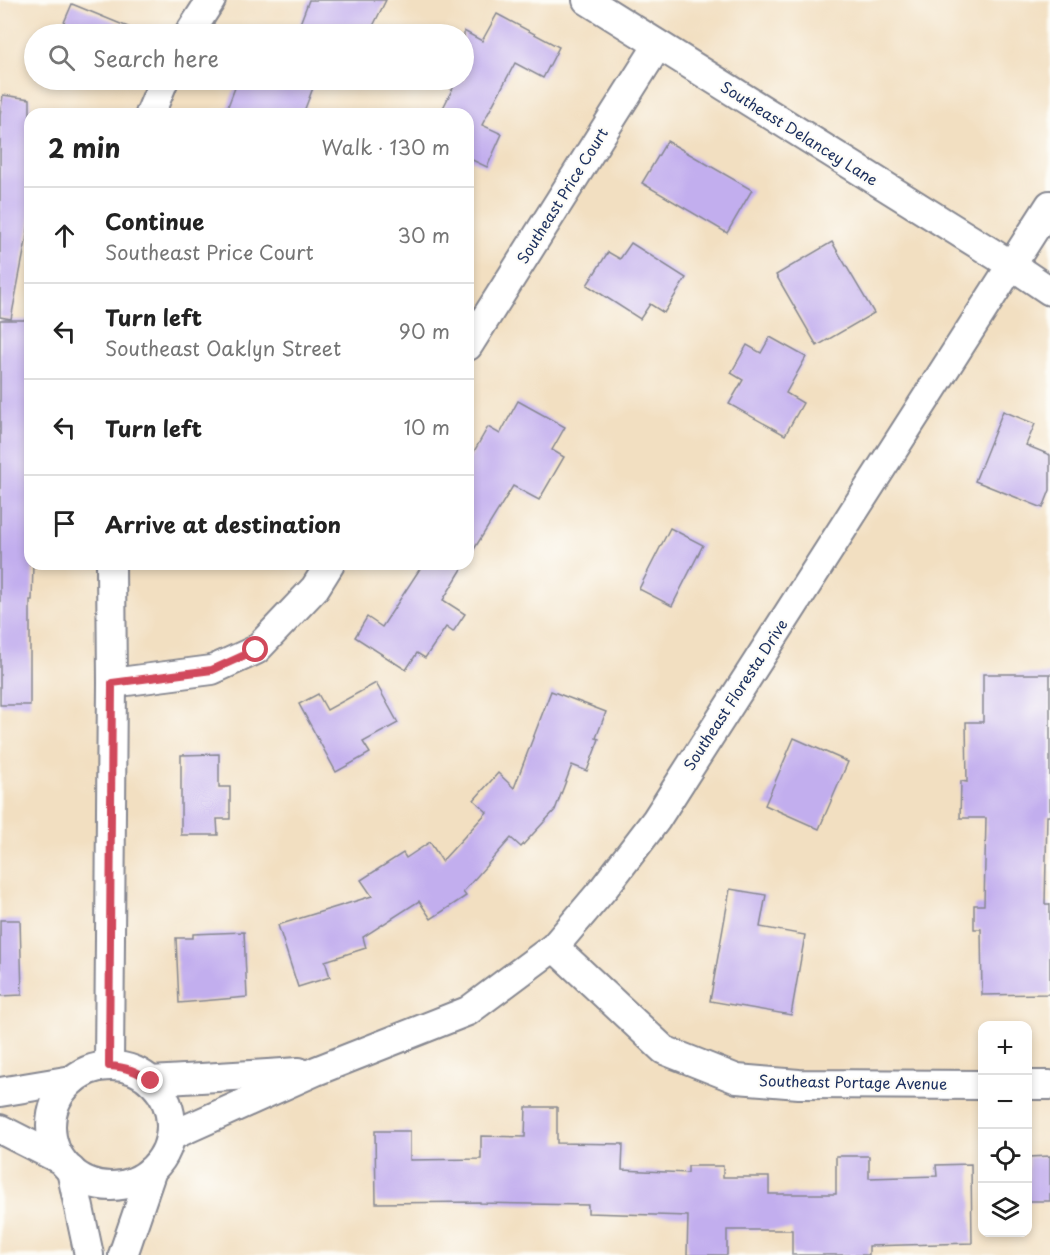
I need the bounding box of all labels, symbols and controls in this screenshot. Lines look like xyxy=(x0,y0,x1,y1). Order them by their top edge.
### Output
search box xyxy=(24,24,474,90)
icon: search xyxy=(45,41,78,74)
text: Search here xyxy=(93,41,219,74)
street label: Southeast Delancey Lane xyxy=(717,75,883,191)
street label: Southeast Price Court xyxy=(511,123,613,268)
text: 2 min xyxy=(48,128,121,167)
text: Walk · 130 m xyxy=(322,132,450,162)
text: Continue xyxy=(105,204,204,237)
icon: ahead xyxy=(48,219,81,252)
text: 30 m xyxy=(397,220,450,250)
text: Southeast Price Court xyxy=(105,237,314,267)
text: Turn left xyxy=(105,300,202,333)
icon: left xyxy=(48,315,81,348)
text: 90 m xyxy=(399,316,450,346)
text: Southeast Oaklyn Street xyxy=(105,333,341,363)
icon: left xyxy=(48,411,81,444)
text: Turn left xyxy=(105,411,202,444)
text: 10 m xyxy=(403,412,450,442)
icon: arrive xyxy=(48,507,81,540)
text: Arrive at destination xyxy=(105,507,341,540)
street label: Southeast Floresta Drive xyxy=(677,614,792,774)
route start xyxy=(242,636,268,662)
map controls xyxy=(978,1021,1032,1237)
button: + xyxy=(978,1021,1032,1075)
route end xyxy=(137,1067,163,1093)
street label: Southeast Portage Avenue xyxy=(759,1068,947,1095)
button: − xyxy=(978,1075,1032,1129)
button: locate xyxy=(978,1129,1032,1183)
button: layers xyxy=(978,1183,1032,1237)

